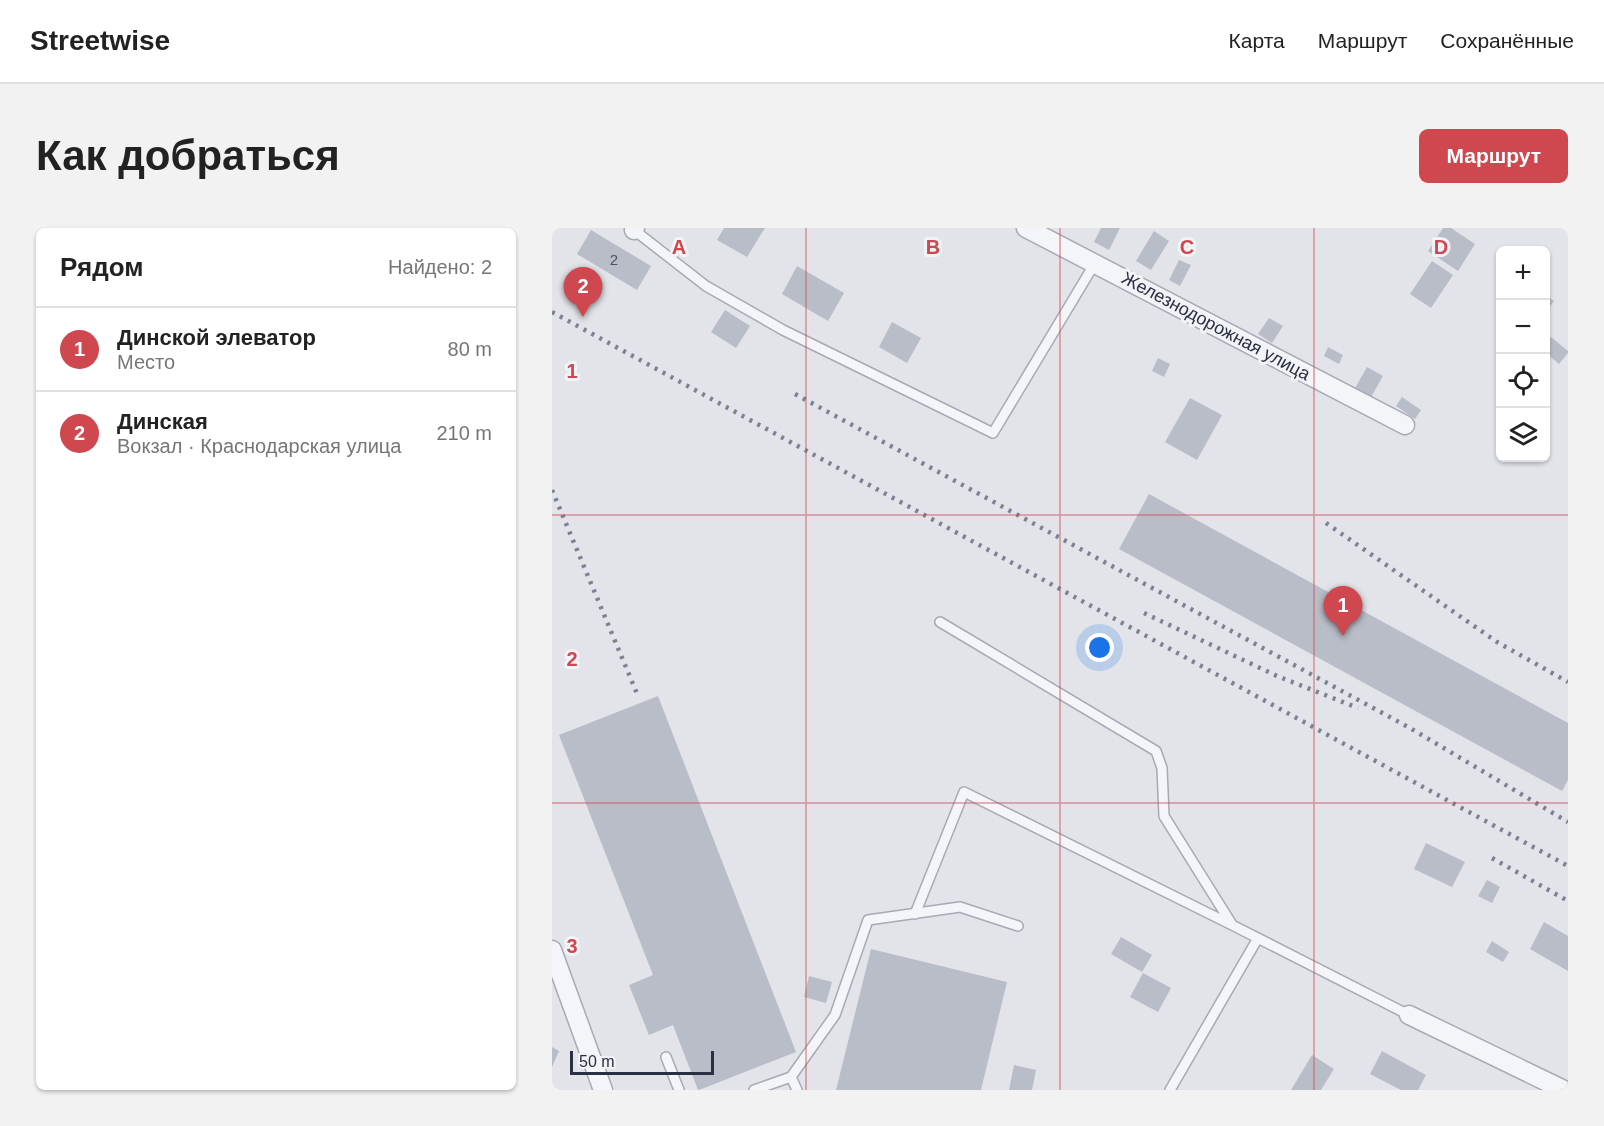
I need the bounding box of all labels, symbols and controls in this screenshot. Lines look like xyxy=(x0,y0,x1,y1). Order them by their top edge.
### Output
text: Streetwise xyxy=(30,25,170,56)
text: Карта xyxy=(1229,29,1285,52)
text: Маршрут xyxy=(1318,29,1407,52)
text: Сохранённые xyxy=(1440,29,1574,52)
button: Маршрут xyxy=(1419,129,1568,183)
text: Как добраться xyxy=(36,132,340,179)
text: A xyxy=(672,236,686,258)
text: B xyxy=(926,236,940,258)
text: C xyxy=(1180,236,1194,258)
text: D xyxy=(1434,236,1448,258)
map controls xyxy=(1496,246,1550,462)
button: + xyxy=(1496,246,1550,300)
house number: 2 xyxy=(610,251,618,268)
text: Рядом xyxy=(60,252,143,282)
text: Найдено: 2 xyxy=(388,256,492,278)
pin: 2 xyxy=(564,268,603,317)
street label: Железнодорожная улица xyxy=(1118,268,1314,385)
button: − xyxy=(1496,300,1550,354)
text: Динской элеватор xyxy=(117,325,316,350)
text: 1 xyxy=(74,338,85,360)
text: 80 m xyxy=(448,338,492,360)
text: Место xyxy=(117,351,175,373)
button: locate xyxy=(1496,354,1550,408)
text: 1 xyxy=(566,360,578,382)
button: layers xyxy=(1496,408,1550,462)
text: Динская xyxy=(117,409,208,434)
text: 2 xyxy=(74,422,85,444)
text: 210 m xyxy=(436,422,492,444)
text: Вокзал · Краснодарская улица xyxy=(117,435,401,457)
pin: 1 xyxy=(1324,586,1362,636)
your location xyxy=(1085,633,1114,662)
text: 2 xyxy=(566,648,578,670)
text: 3 xyxy=(566,935,578,957)
scale bar xyxy=(570,1048,714,1076)
text: 50 m xyxy=(579,1053,615,1070)

